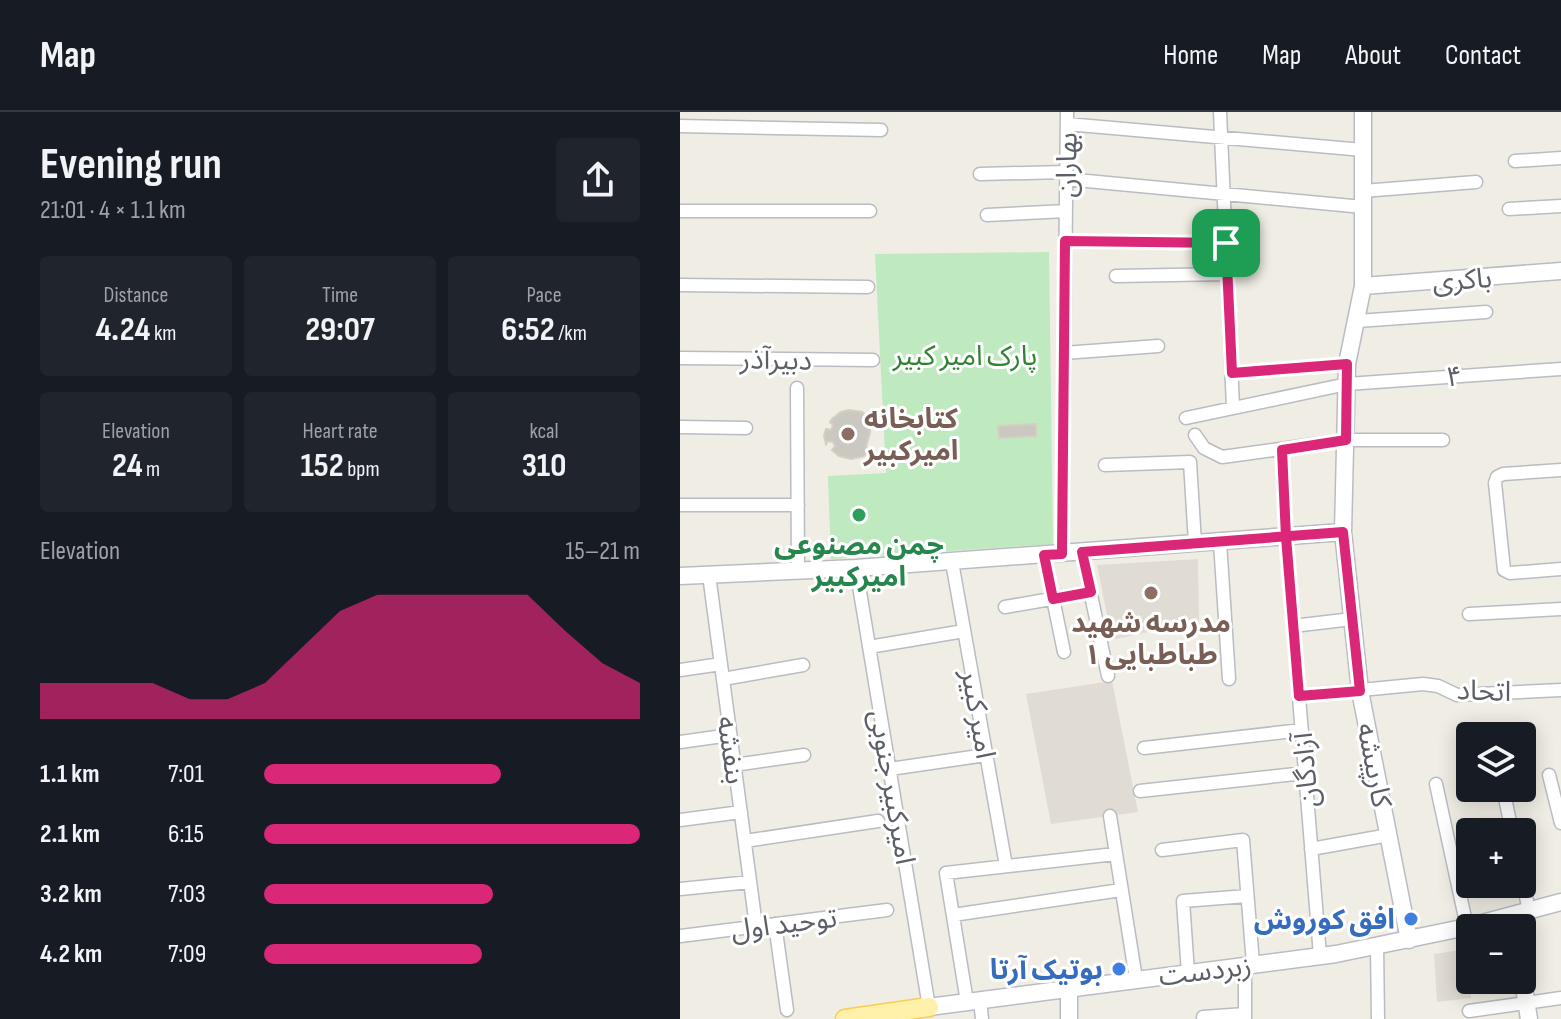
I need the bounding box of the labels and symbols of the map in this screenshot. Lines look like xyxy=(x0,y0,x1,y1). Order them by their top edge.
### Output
street label: بهاران xyxy=(1050,132,1085,198)
pin xyxy=(1192,209,1260,277)
street label: باکری xyxy=(1431,262,1493,299)
park label: پارک امیر کبیر xyxy=(892,340,1037,373)
street label: دبیرآذر xyxy=(739,343,812,378)
street label: ۴ xyxy=(1445,360,1463,395)
place label: کتابخانه امیرکبیر xyxy=(863,403,958,468)
marker: کتابخانه امیرکبیر xyxy=(839,425,857,443)
marker: چمن مصنوعی امیرکبیر xyxy=(850,506,868,524)
place label: چمن مصنوعی امیرکبیر xyxy=(774,529,944,594)
marker: مدرسه شهید طباطبایی ۱ xyxy=(1142,584,1160,602)
place label: مدرسه شهید طباطبایی ۱ xyxy=(1071,607,1231,672)
street label: امیر کبیر xyxy=(953,666,1002,761)
street label: اتحاد xyxy=(1456,674,1512,709)
street label: امیرکبیر جنوبی xyxy=(862,707,921,867)
street label: بنفشه xyxy=(709,714,752,786)
street label: کارپیشه xyxy=(1349,720,1398,811)
street label: آزادگان xyxy=(1287,729,1326,809)
street label: توحید اول xyxy=(729,902,839,947)
place label: افق کوروش xyxy=(1254,904,1395,937)
marker: افق کوروش xyxy=(1402,910,1420,928)
street label: زبردست xyxy=(1157,949,1253,994)
place label: بوتیک آرتا xyxy=(990,954,1103,987)
marker: بوتیک آرتا xyxy=(1110,960,1128,978)

